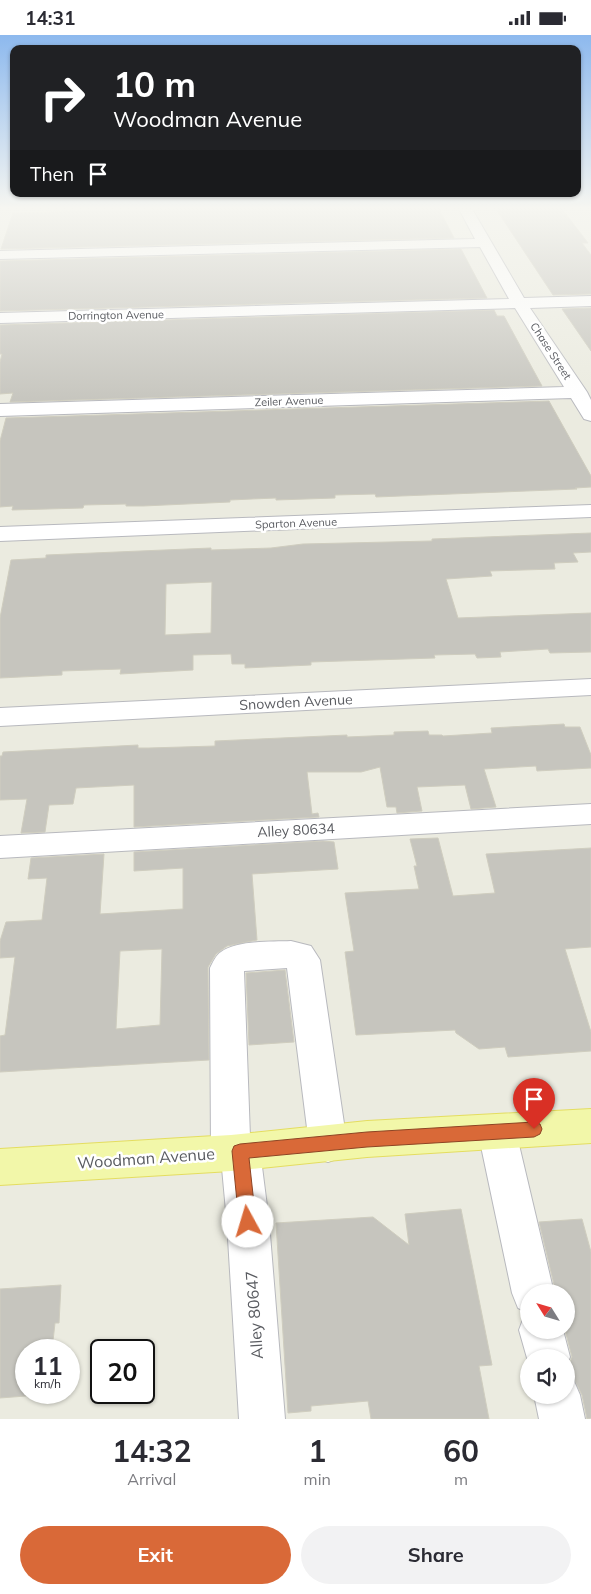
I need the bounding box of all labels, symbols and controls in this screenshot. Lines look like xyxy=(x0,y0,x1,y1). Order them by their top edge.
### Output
text: 14:31 xyxy=(25,6,75,30)
text: 10 m xyxy=(113,62,196,106)
icon: right xyxy=(30,65,95,130)
text: Woodman Avenue xyxy=(113,105,302,133)
icon: arrive xyxy=(84,160,112,188)
text: Then xyxy=(30,162,74,186)
street label: Dorrington Avenue xyxy=(68,307,164,323)
street label: Chase Street xyxy=(527,320,575,382)
street label: Zeiler Avenue xyxy=(254,393,324,409)
street label: Sparton Avenue xyxy=(255,515,337,531)
street label: Snowden Avenue xyxy=(239,690,353,714)
street label: Alley 80634 xyxy=(257,819,336,841)
pin xyxy=(513,1078,555,1129)
icon: arrive xyxy=(520,1085,548,1113)
street label: Woodman Avenue xyxy=(77,1143,215,1173)
position arrow xyxy=(221,1195,273,1247)
street label: Alley 80647 xyxy=(241,1270,267,1360)
north arrow xyxy=(520,1284,575,1339)
map controls xyxy=(520,1284,575,1404)
speed limit sign: 20 xyxy=(90,1339,155,1404)
button: sound xyxy=(520,1349,575,1404)
text: 11 xyxy=(32,1350,63,1381)
text: km/h xyxy=(34,1376,61,1391)
text: 14:32 xyxy=(112,1432,192,1470)
text: 1 xyxy=(308,1432,326,1470)
text: 60 xyxy=(443,1432,479,1470)
text: Arrival xyxy=(127,1469,176,1489)
text: min xyxy=(304,1469,331,1489)
text: m xyxy=(454,1469,468,1489)
button: Exit xyxy=(20,1526,291,1584)
button: Share xyxy=(301,1526,571,1584)

